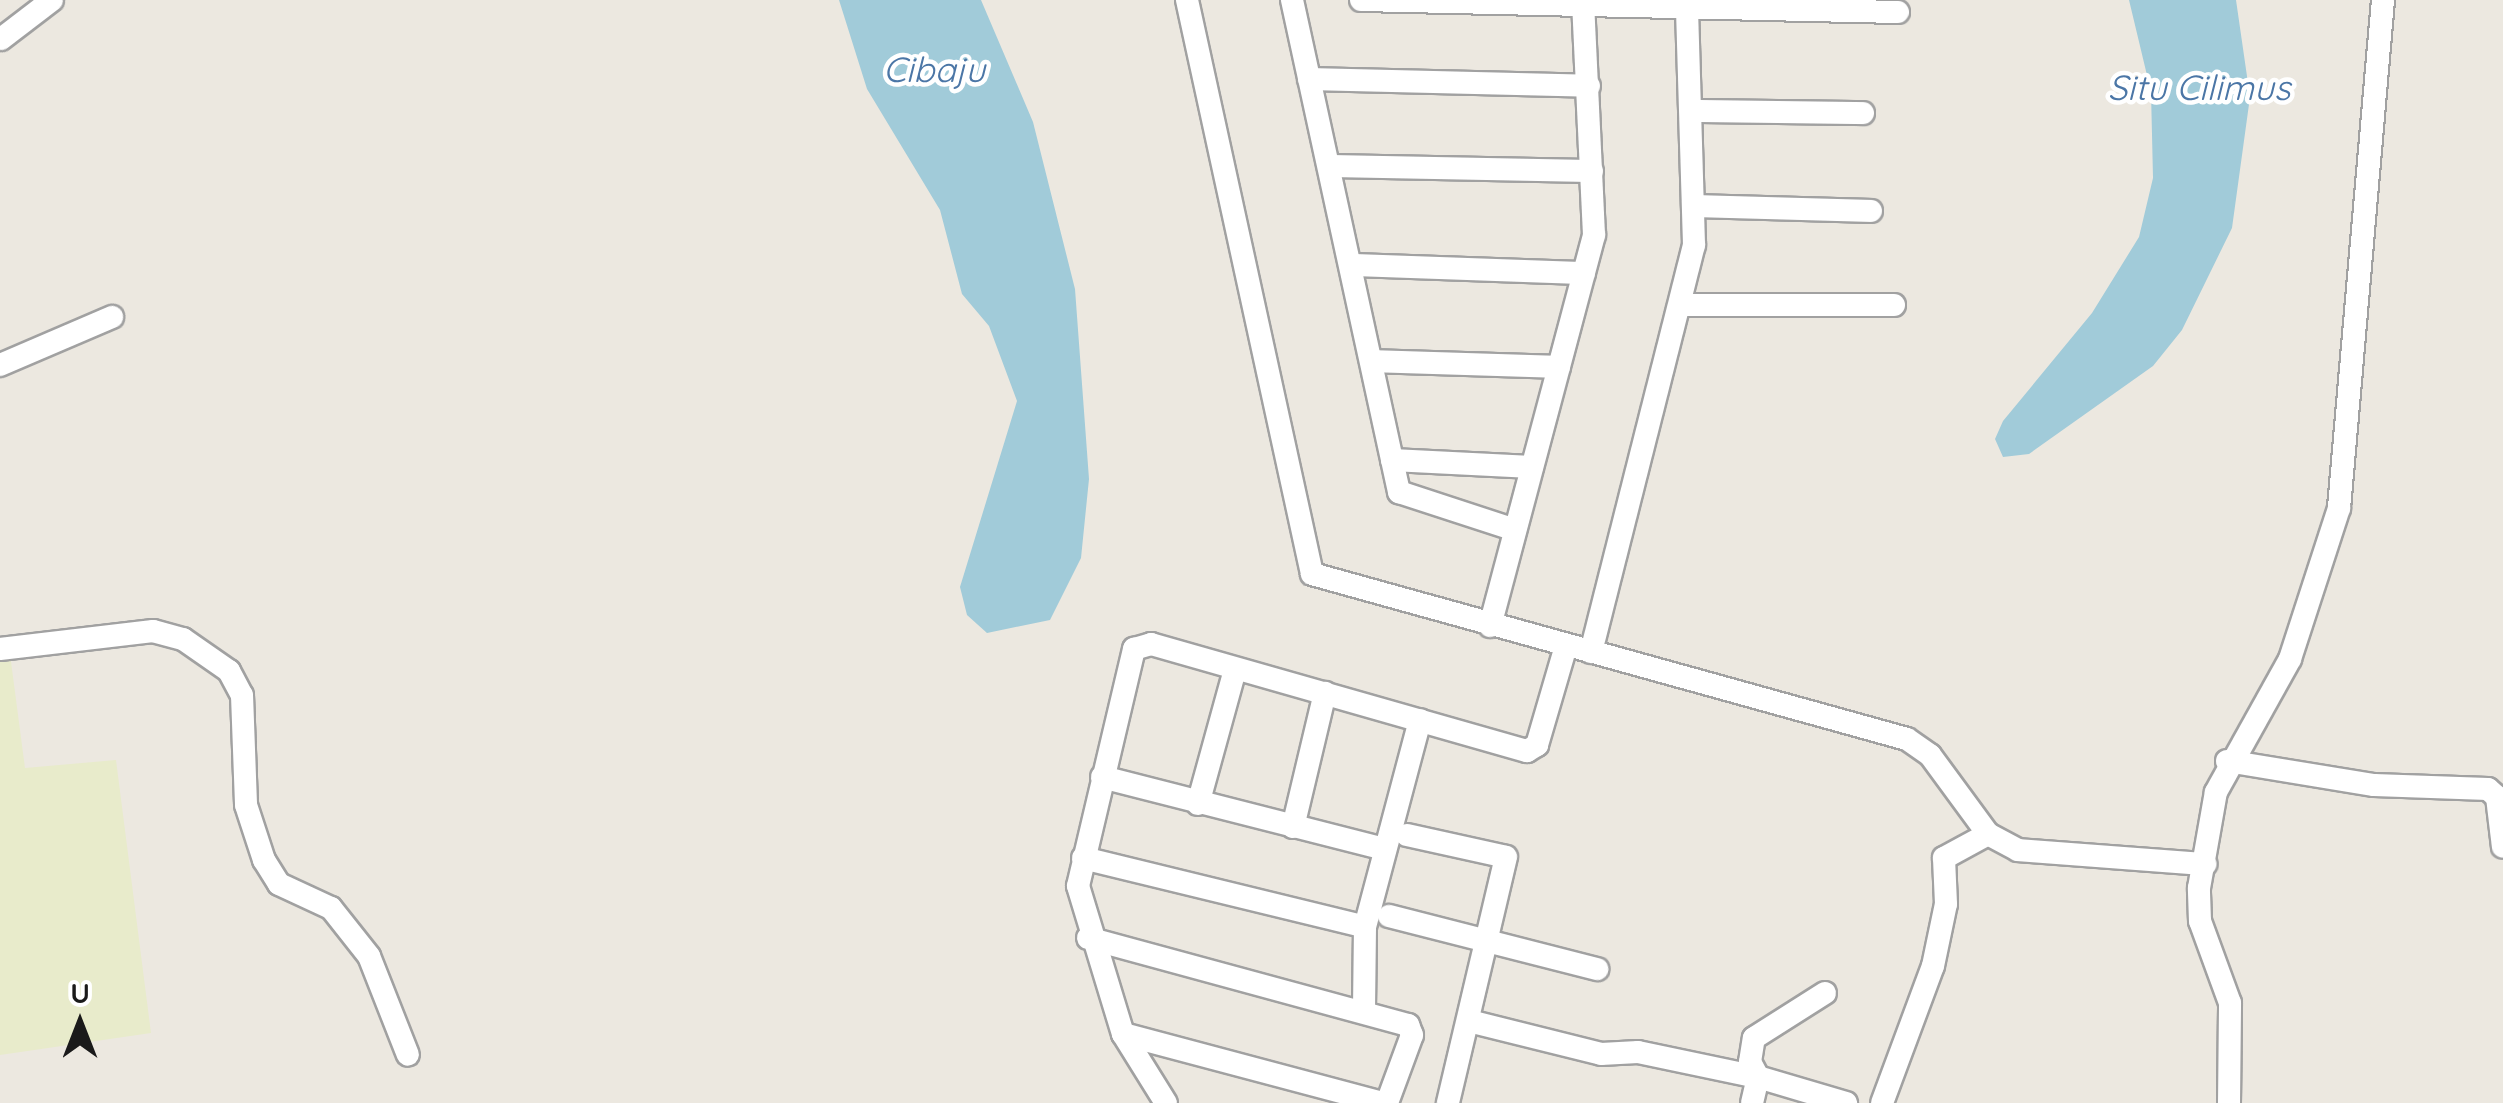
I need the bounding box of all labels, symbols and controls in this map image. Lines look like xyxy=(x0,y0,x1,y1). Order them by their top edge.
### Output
water label: Cibaju xyxy=(883,48,985,90)
water label: Situ Cilimus xyxy=(2108,66,2290,108)
north arrow xyxy=(30,973,130,1073)
text: U xyxy=(70,975,90,1010)

